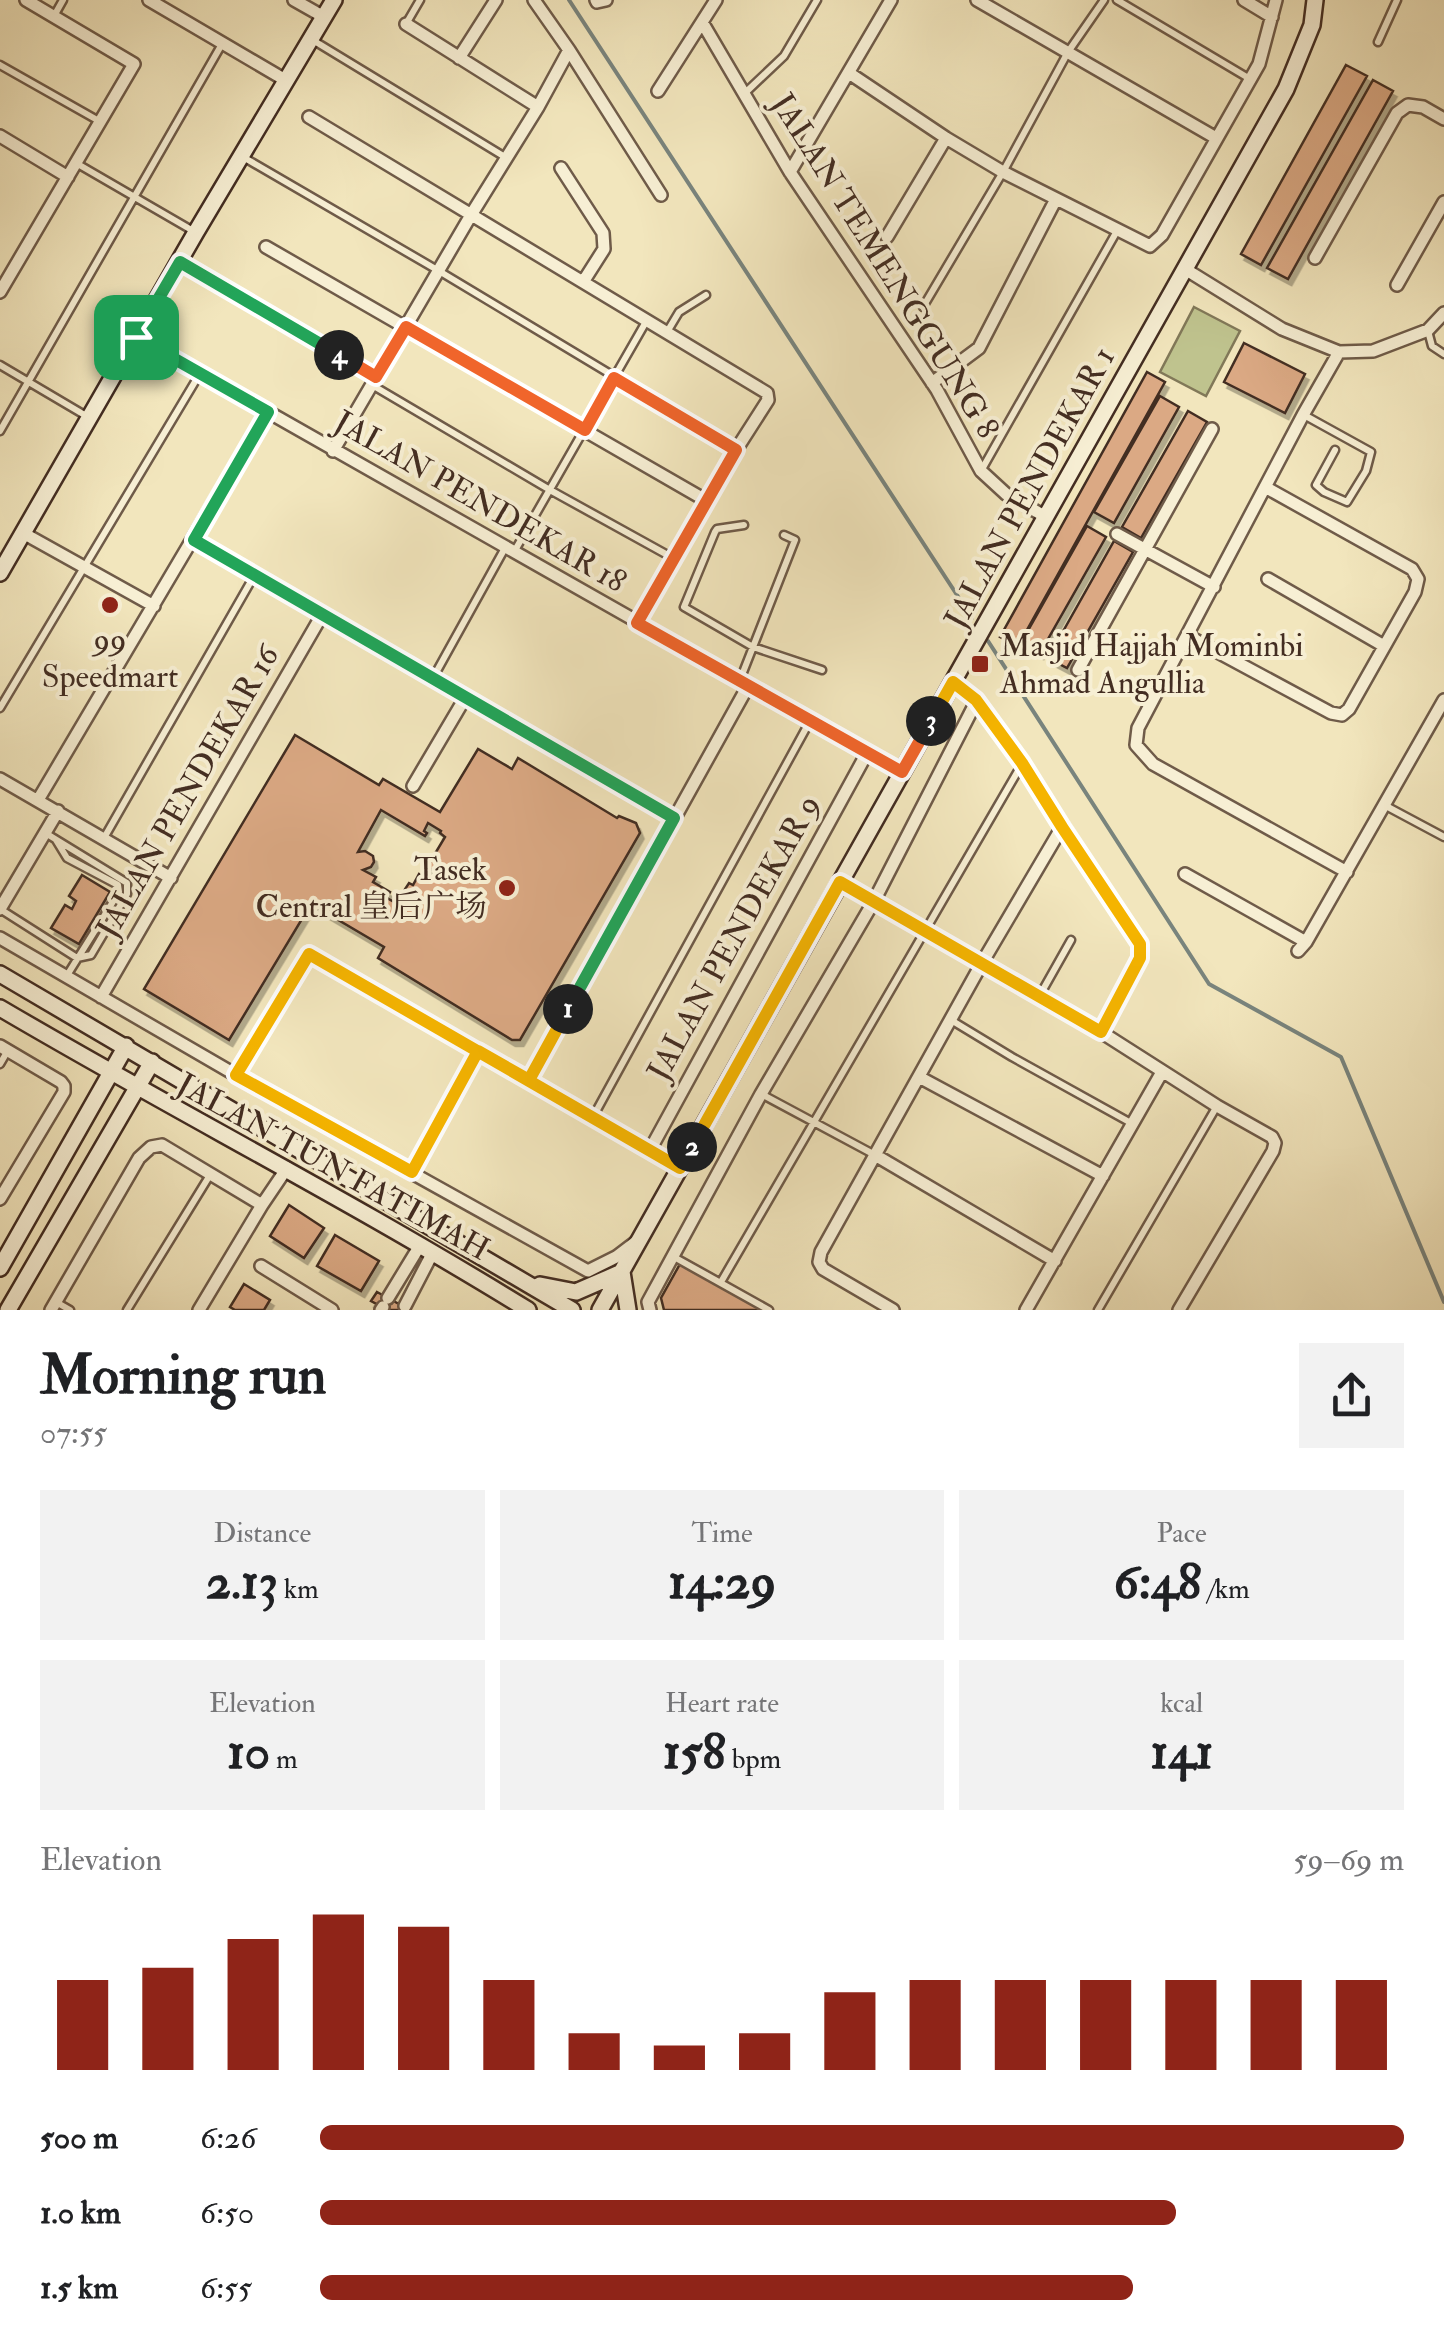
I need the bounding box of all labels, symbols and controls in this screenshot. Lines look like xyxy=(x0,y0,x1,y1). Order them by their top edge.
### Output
street label: JALAN TEMENGGUNG 8 xyxy=(762,85,1008,446)
pin xyxy=(94,295,179,380)
icon: arrive xyxy=(109,310,164,365)
pin: 4 xyxy=(314,330,364,380)
text: 4 xyxy=(331,337,347,372)
street label: JALAN PENDEKAR 1 xyxy=(935,340,1124,637)
street label: JALAN PENDEKAR 18 xyxy=(326,402,633,602)
marker: 99 Speedmart xyxy=(99,594,121,616)
place label: 99 Speedmart xyxy=(42,620,178,697)
place label: Masjid Hajjah Mominbi Ahmad Angullia xyxy=(999,626,1304,703)
street label: JALAN PENDEKAR 16 xyxy=(87,637,289,946)
marker: Masjid Hajjah Mominbi Ahmad Angullia xyxy=(969,653,991,675)
pin: 3 xyxy=(906,696,956,746)
text: 3 xyxy=(926,703,936,738)
street label: JALAN PENDEKAR 9 xyxy=(638,788,829,1089)
place label: Tasek Central 皇后广场 xyxy=(255,850,487,927)
marker: Tasek Central 皇后广场 xyxy=(496,877,518,899)
pin: 1 xyxy=(543,984,593,1034)
text: 1 xyxy=(563,991,573,1026)
street label: JALAN TUN FATIMAH xyxy=(169,1064,496,1270)
pin: 2 xyxy=(667,1122,717,1172)
text: 2 xyxy=(685,1129,699,1164)
text: Morning run xyxy=(40,1341,326,1410)
button: share xyxy=(1299,1343,1404,1448)
text: 07:55 xyxy=(40,1413,107,1453)
text: Distance xyxy=(213,1516,311,1551)
text: Time xyxy=(691,1516,753,1551)
text: Pace xyxy=(1157,1516,1207,1551)
text: 2.13 xyxy=(206,1551,278,1614)
text: 14:29 xyxy=(668,1551,776,1614)
text: 6:48 xyxy=(1114,1551,1202,1614)
text: km xyxy=(278,1572,319,1607)
text: /km xyxy=(1202,1572,1250,1607)
text: Elevation xyxy=(209,1686,316,1721)
text: Heart rate xyxy=(665,1686,779,1721)
text: kcal xyxy=(1160,1686,1203,1721)
text: 10 xyxy=(227,1721,270,1784)
text: 158 xyxy=(663,1721,726,1784)
text: 141 xyxy=(1150,1721,1213,1784)
text: m xyxy=(270,1742,298,1777)
text: bpm xyxy=(726,1742,781,1777)
text: Elevation xyxy=(40,1840,162,1880)
text: 59–69 m xyxy=(1293,1840,1404,1880)
text: 500 m xyxy=(40,2118,118,2158)
text: 6:26 xyxy=(200,2118,256,2158)
text: 1.0 km xyxy=(40,2193,121,2233)
text: 6:50 xyxy=(200,2193,254,2233)
text: 1.5 km xyxy=(40,2268,118,2308)
text: 6:55 xyxy=(200,2268,252,2308)

